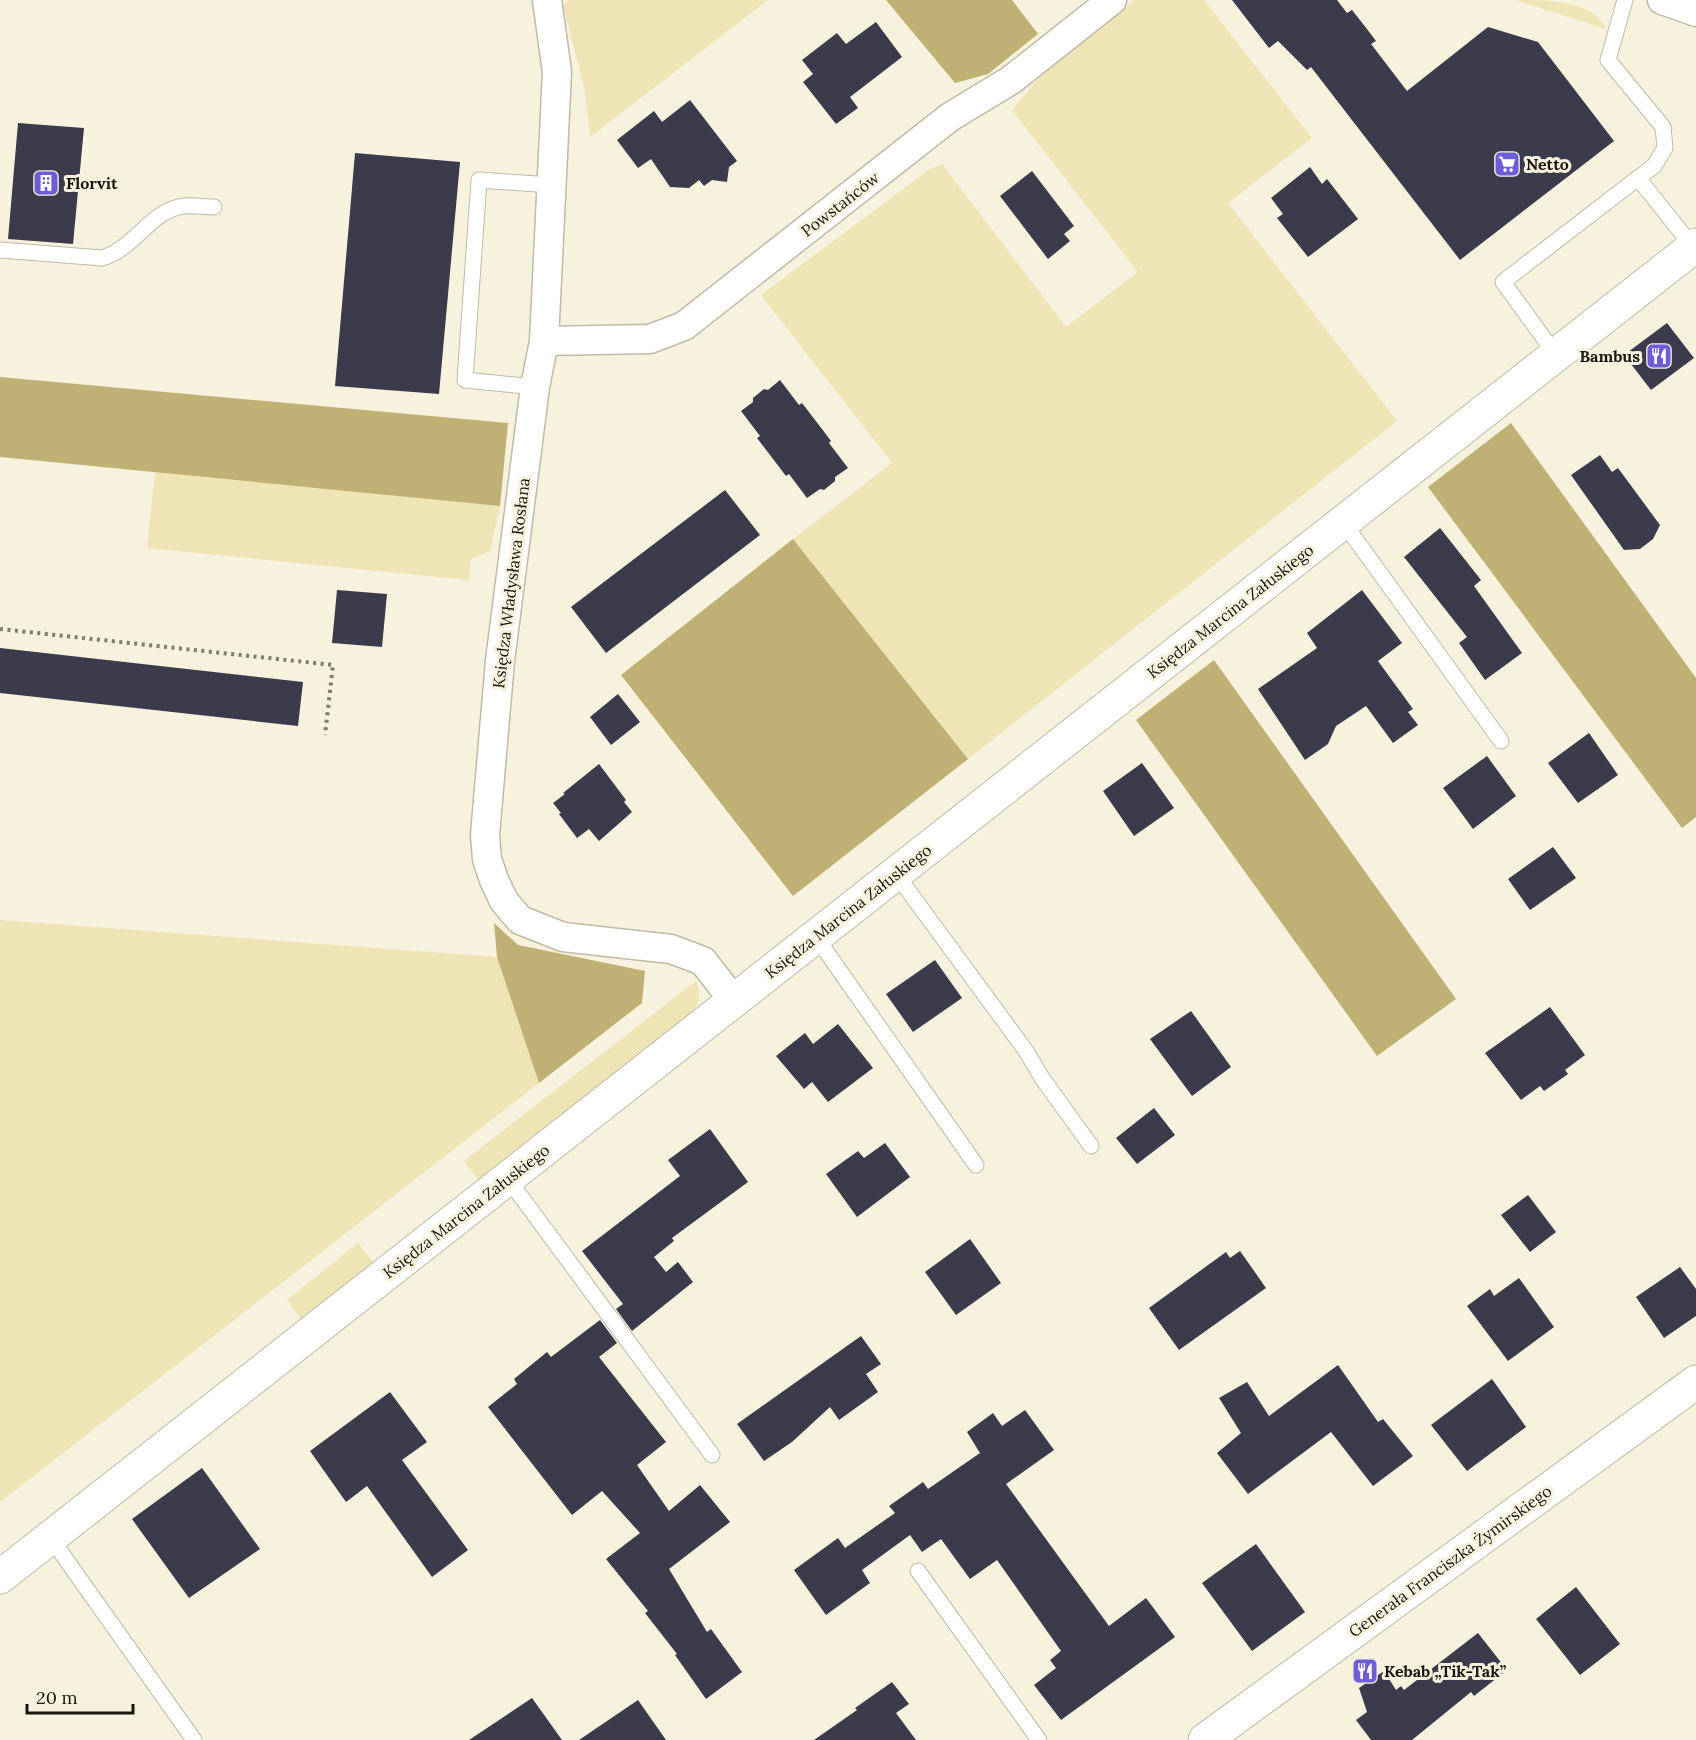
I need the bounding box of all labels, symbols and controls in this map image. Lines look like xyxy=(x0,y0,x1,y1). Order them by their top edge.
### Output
supermarket icon: Netto xyxy=(1492,149,1522,179)
place label: Netto xyxy=(1526,154,1569,174)
street label: Powstańców xyxy=(797,167,883,241)
building icon: Florvit xyxy=(31,168,61,198)
place label: Florvit xyxy=(66,173,118,193)
restaurant icon: Bambus xyxy=(1644,341,1674,371)
place label: Bambus xyxy=(1580,346,1640,366)
street label: Księdza Władysława Rosłana xyxy=(488,477,534,689)
street label: Księdza Marcina Załuskiego xyxy=(1143,540,1317,682)
street label: Księdza Marcina Załuskiego xyxy=(761,840,935,982)
street label: Księdza Marcina Załuskiego xyxy=(379,1140,553,1282)
street label: Generała Franciszka Żymirskiego xyxy=(1345,1481,1555,1641)
restaurant icon: Kebab „Tik-Tak” xyxy=(1350,1656,1380,1686)
place label: Kebab „Tik-Tak” xyxy=(1384,1661,1507,1681)
scale bar xyxy=(27,1677,134,1715)
text: 20 m xyxy=(36,1686,78,1709)

